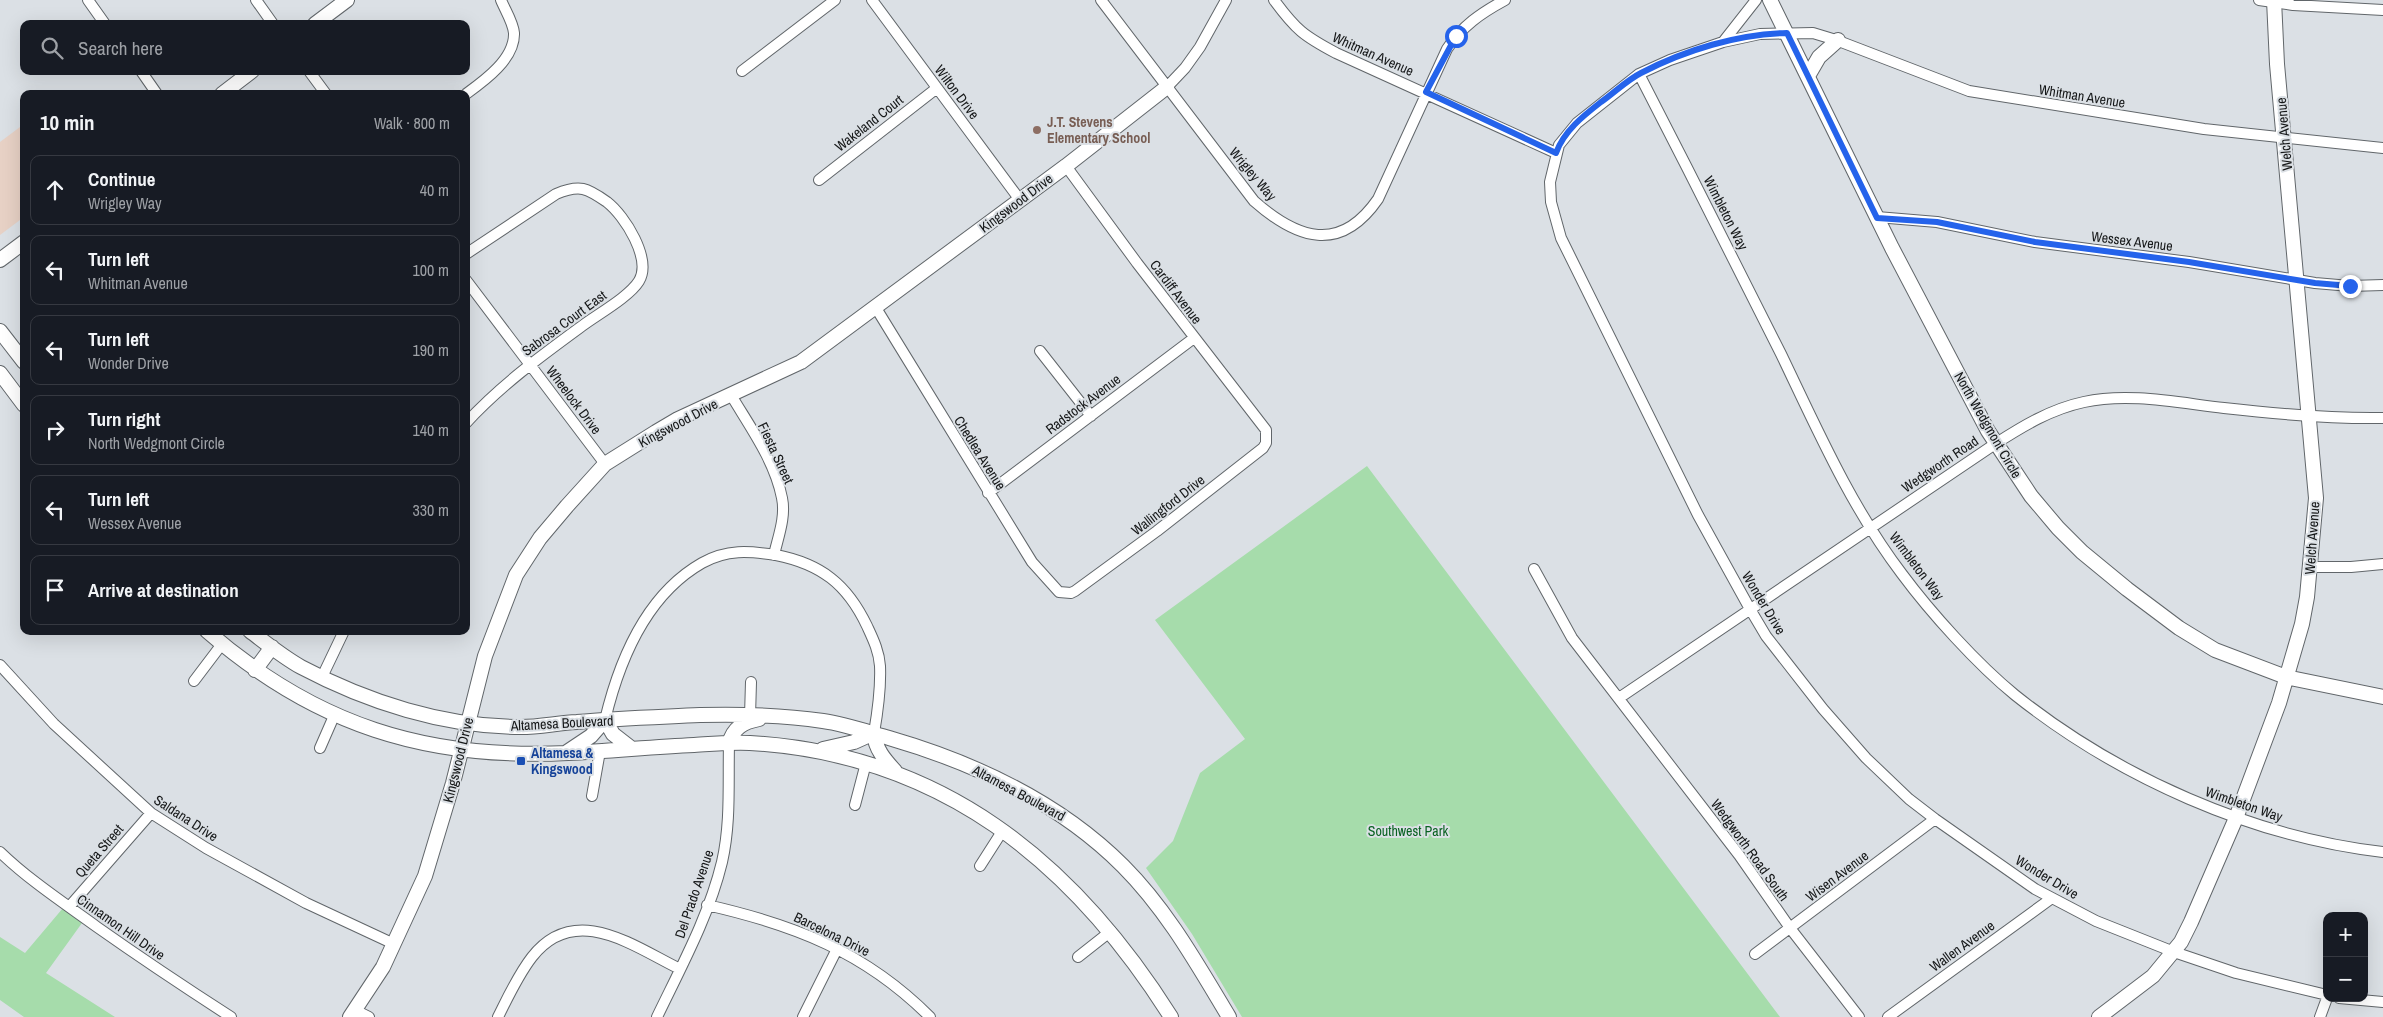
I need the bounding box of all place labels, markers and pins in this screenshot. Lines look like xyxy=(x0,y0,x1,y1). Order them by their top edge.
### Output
place label: J.T. Stevens Elementary School xyxy=(1047,113,1150,147)
marker: J.T. Stevens Elementary School xyxy=(1031,124,1043,136)
place label: Altamesa & Kingswood xyxy=(531,744,594,778)
marker: Altamesa & Kingswood xyxy=(515,755,527,767)

